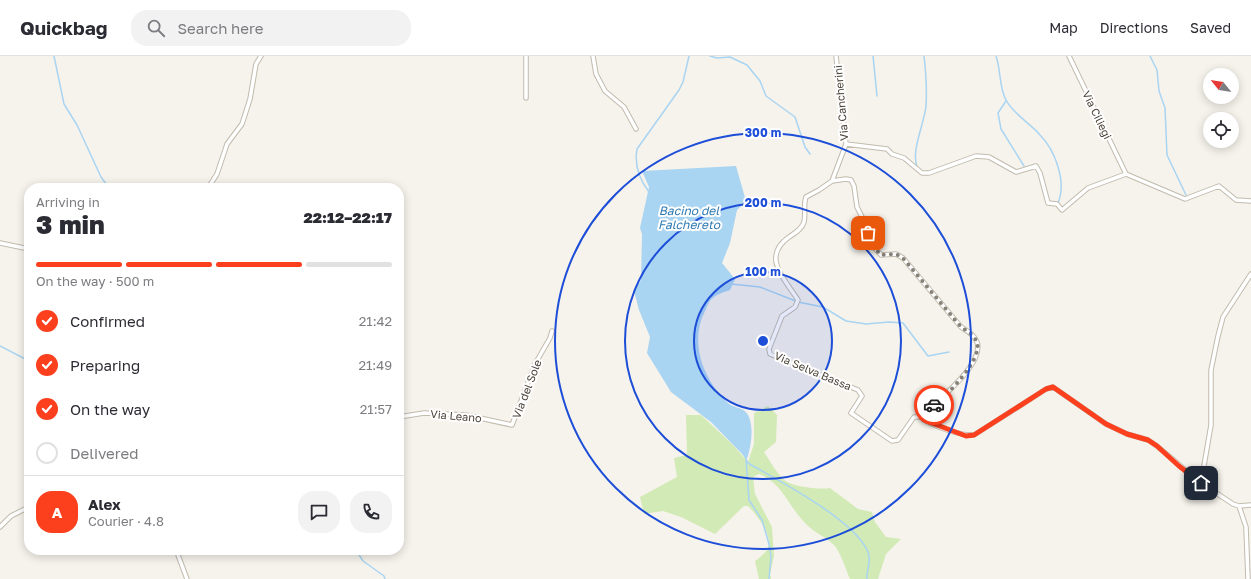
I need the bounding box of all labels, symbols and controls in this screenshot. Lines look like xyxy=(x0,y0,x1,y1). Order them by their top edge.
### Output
search box xyxy=(131,10,411,46)
text: Quickbag xyxy=(20,16,107,39)
icon: search xyxy=(145,17,167,39)
text: Search here xyxy=(177,19,263,37)
text: Map xyxy=(1049,19,1078,36)
text: Directions xyxy=(1100,19,1168,36)
text: Saved xyxy=(1190,19,1231,36)
street label: Via Cancherini xyxy=(831,65,850,141)
north arrow xyxy=(1203,68,1239,104)
map controls xyxy=(1203,68,1239,148)
street label: Via Ciliegi xyxy=(1080,88,1115,141)
button: locate xyxy=(1203,112,1239,148)
text: 300 m xyxy=(745,125,781,140)
text: Arriving in xyxy=(36,194,100,210)
text: 200 m xyxy=(745,195,781,210)
water label: Bacino del Falchereto xyxy=(658,203,721,232)
text: 22:12–22:17 xyxy=(304,208,392,226)
text: 3 min xyxy=(36,209,105,240)
pin xyxy=(851,216,885,250)
icon: bag xyxy=(857,222,879,244)
text: 100 m xyxy=(745,264,781,279)
text: On the way · 500 m xyxy=(36,273,154,289)
icon: check xyxy=(36,310,58,332)
text: Confirmed xyxy=(70,312,145,330)
text: 21:42 xyxy=(359,313,392,329)
centre of rings xyxy=(756,334,770,348)
street label: Via Selva Bassa xyxy=(773,348,854,393)
icon: check xyxy=(36,354,58,376)
text: Preparing xyxy=(70,356,140,374)
text: 21:49 xyxy=(358,357,392,373)
street label: Via del Sole xyxy=(509,357,544,420)
courier xyxy=(914,385,954,425)
icon: car xyxy=(923,394,945,416)
icon: check xyxy=(36,398,58,420)
text: On the way xyxy=(70,400,150,418)
text: 21:57 xyxy=(360,401,392,417)
street label: Via Leano xyxy=(430,407,483,424)
text: Delivered xyxy=(70,444,138,462)
pin xyxy=(1184,466,1218,500)
icon: home xyxy=(1190,472,1212,494)
button: chat xyxy=(298,491,340,533)
button: phone xyxy=(350,491,392,533)
text: Alex xyxy=(88,495,121,513)
text: A xyxy=(52,503,62,521)
text: Courier · 4.8 xyxy=(88,513,164,529)

